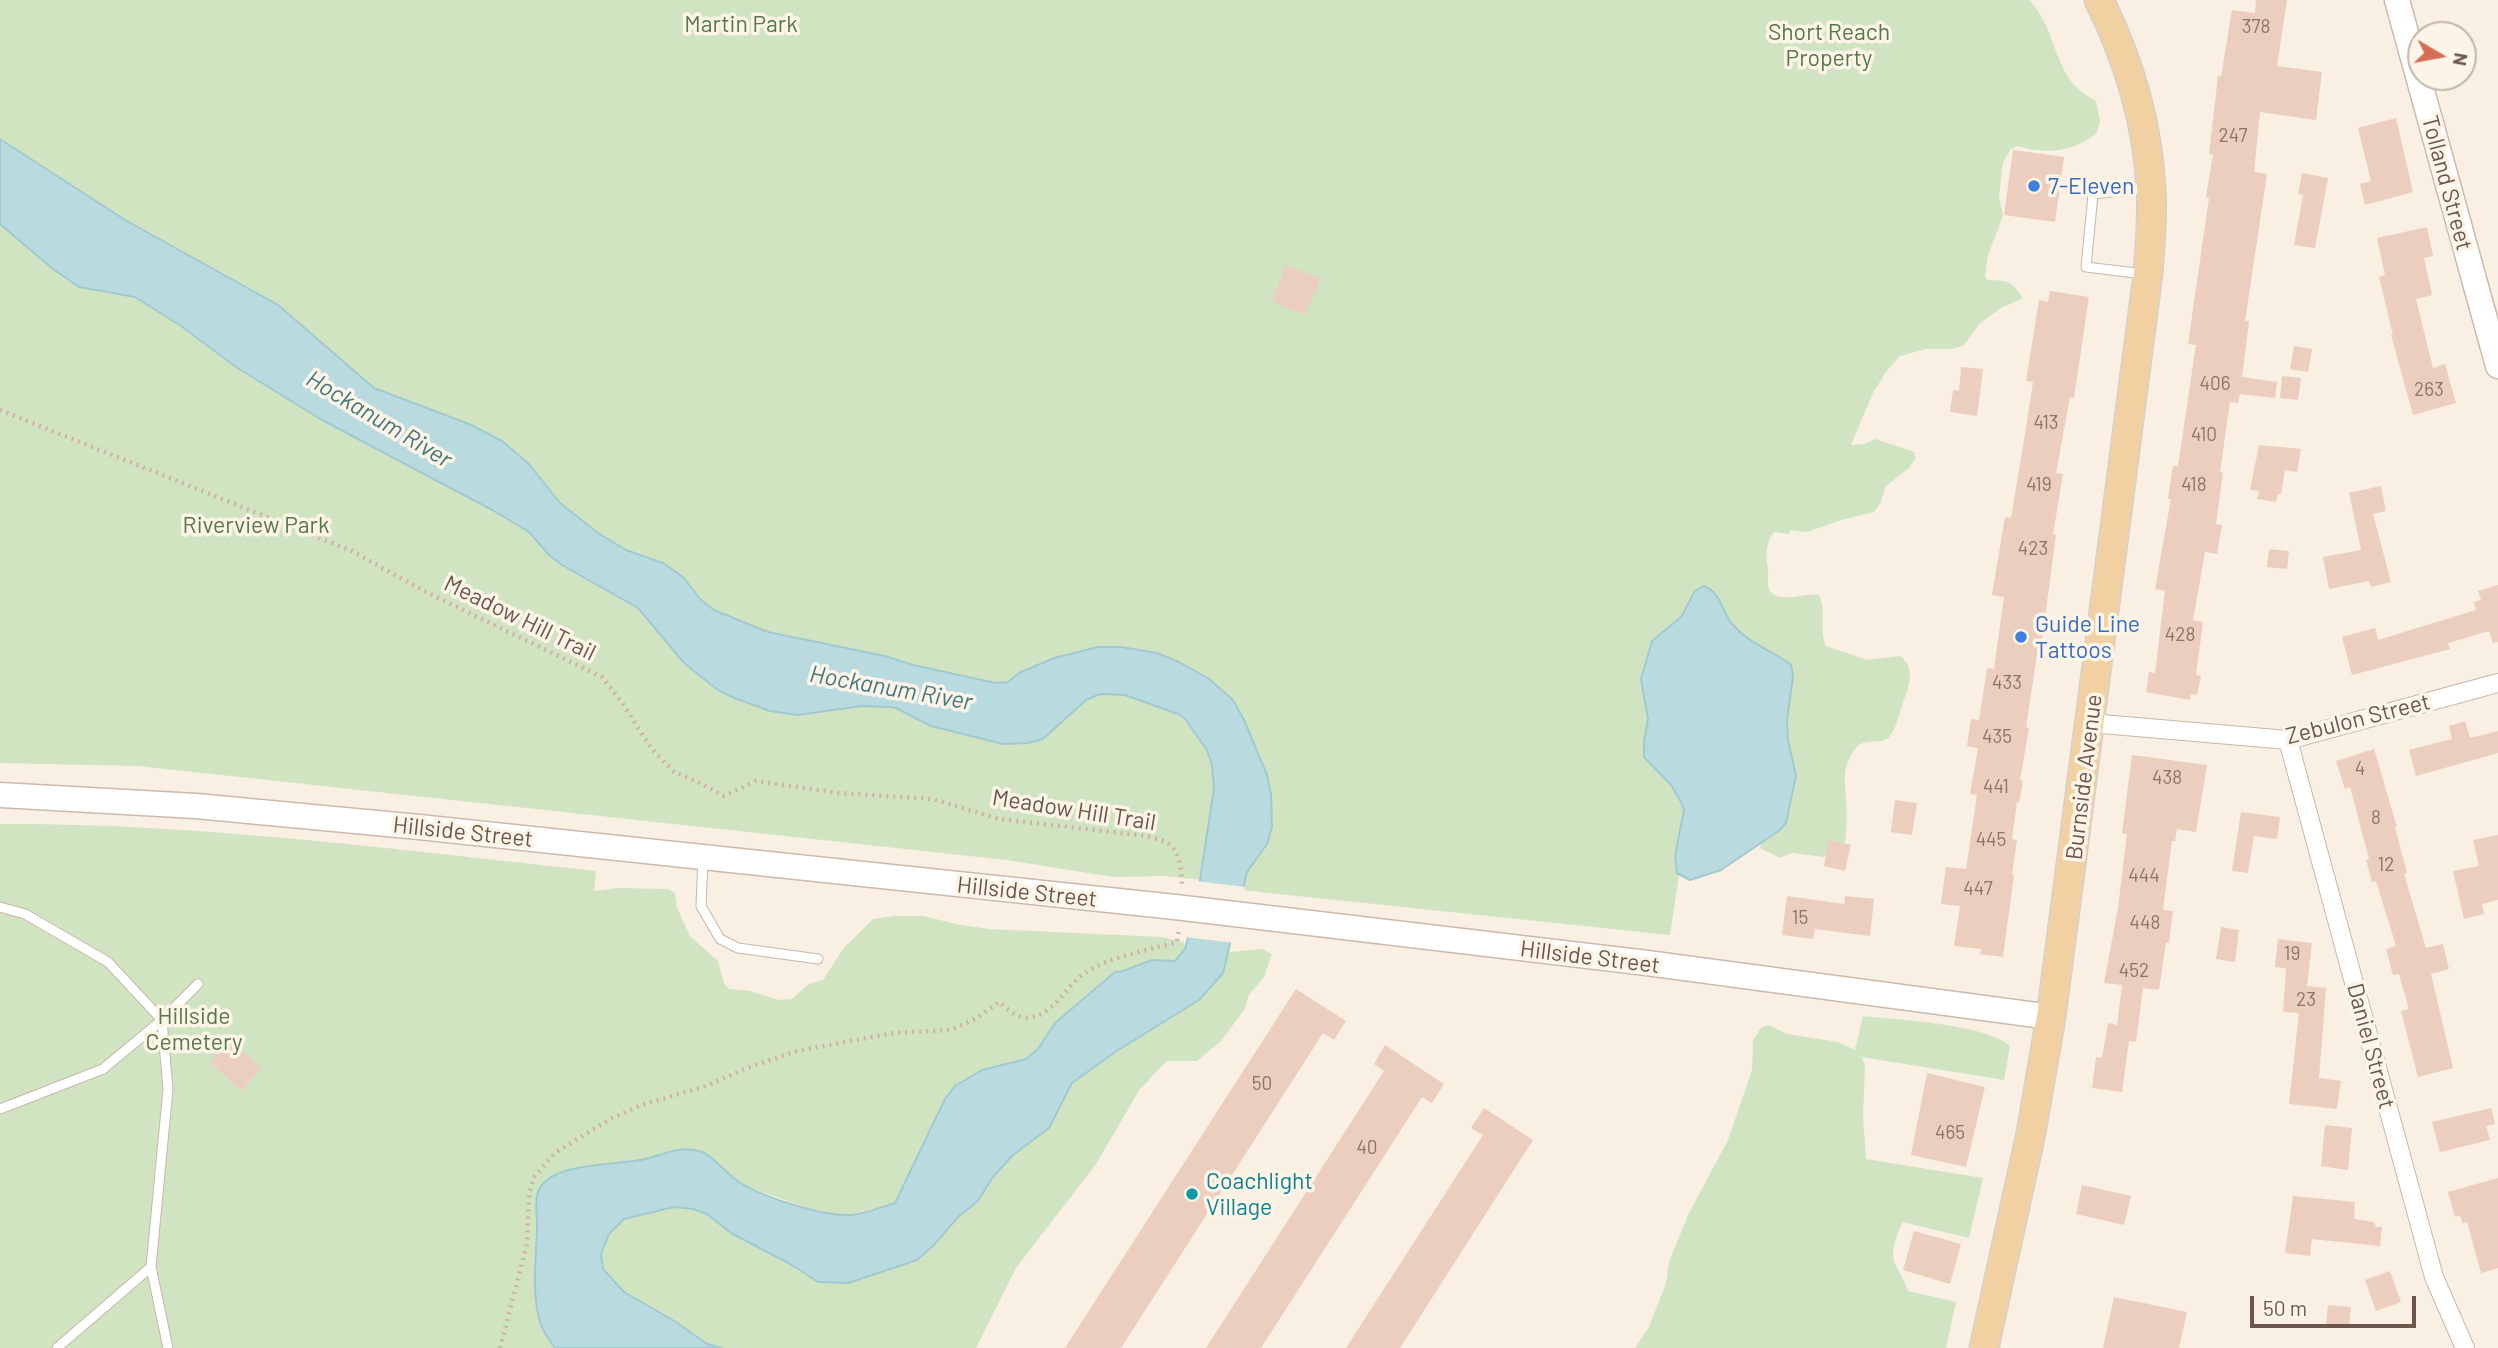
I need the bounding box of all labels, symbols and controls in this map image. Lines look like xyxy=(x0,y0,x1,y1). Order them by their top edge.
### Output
park label: Martin Park xyxy=(684,10,798,38)
house number: 378 xyxy=(2242,16,2270,38)
park label: Short Reach Property xyxy=(1768,18,1890,72)
north arrow xyxy=(2407,21,2477,91)
text: N xyxy=(2449,51,2474,68)
street label: Tolland Street xyxy=(2416,113,2478,253)
house number: 247 xyxy=(2218,125,2248,147)
place label: 7-Eleven xyxy=(2048,172,2134,200)
marker: 7-Eleven xyxy=(2026,178,2042,194)
water label: Hockanum River xyxy=(301,364,457,474)
house number: 406 xyxy=(2200,373,2230,395)
house number: 263 xyxy=(2414,379,2444,401)
house number: 413 xyxy=(2033,412,2059,434)
house number: 410 xyxy=(2191,424,2217,446)
house number: 419 xyxy=(2026,474,2052,496)
house number: 418 xyxy=(2181,474,2207,496)
park label: Riverview Park xyxy=(183,511,329,539)
house number: 423 xyxy=(2018,538,2048,560)
street label: Meadow Hill Trail xyxy=(440,569,600,667)
place label: Guide Line Tattoos xyxy=(2035,610,2140,664)
house number: 428 xyxy=(2165,624,2195,646)
marker: Guide Line Tattoos xyxy=(2013,629,2029,645)
water label: Hockanum River xyxy=(807,660,975,716)
house number: 433 xyxy=(1992,672,2022,694)
street label: Zebulon Street xyxy=(2283,688,2433,750)
street label: Burnside Avenue xyxy=(2060,693,2108,861)
house number: 435 xyxy=(1982,726,2012,748)
house number: 4 xyxy=(2355,758,2365,780)
house number: 438 xyxy=(2152,767,2182,789)
house number: 441 xyxy=(1983,776,2009,798)
street label: Meadow Hill Trail xyxy=(990,783,1158,837)
house number: 8 xyxy=(2371,807,2381,829)
street label: Hillside Street xyxy=(392,811,534,853)
house number: 445 xyxy=(1976,829,2006,851)
house number: 12 xyxy=(2378,854,2394,876)
house number: 444 xyxy=(2128,865,2160,887)
street label: Hillside Street xyxy=(956,871,1098,913)
house number: 447 xyxy=(1963,878,1993,900)
house number: 15 xyxy=(1792,907,1808,929)
house number: 448 xyxy=(2130,912,2160,934)
street label: Hillside Street xyxy=(1519,935,1661,979)
house number: 19 xyxy=(2284,943,2300,965)
house number: 452 xyxy=(2119,960,2149,982)
street label: Daniel Street xyxy=(2341,980,2401,1112)
house number: 23 xyxy=(2296,989,2316,1011)
park label: Hillside Cemetery xyxy=(145,1002,243,1056)
house number: 50 xyxy=(1252,1073,1272,1095)
house number: 465 xyxy=(1935,1122,1965,1144)
house number: 40 xyxy=(1356,1137,1378,1159)
place label: Coachlight Village xyxy=(1206,1167,1313,1221)
marker: Coachlight Village xyxy=(1184,1186,1200,1202)
scale bar xyxy=(2253,1282,2419,1326)
text: 50 m xyxy=(2263,1295,2307,1320)

